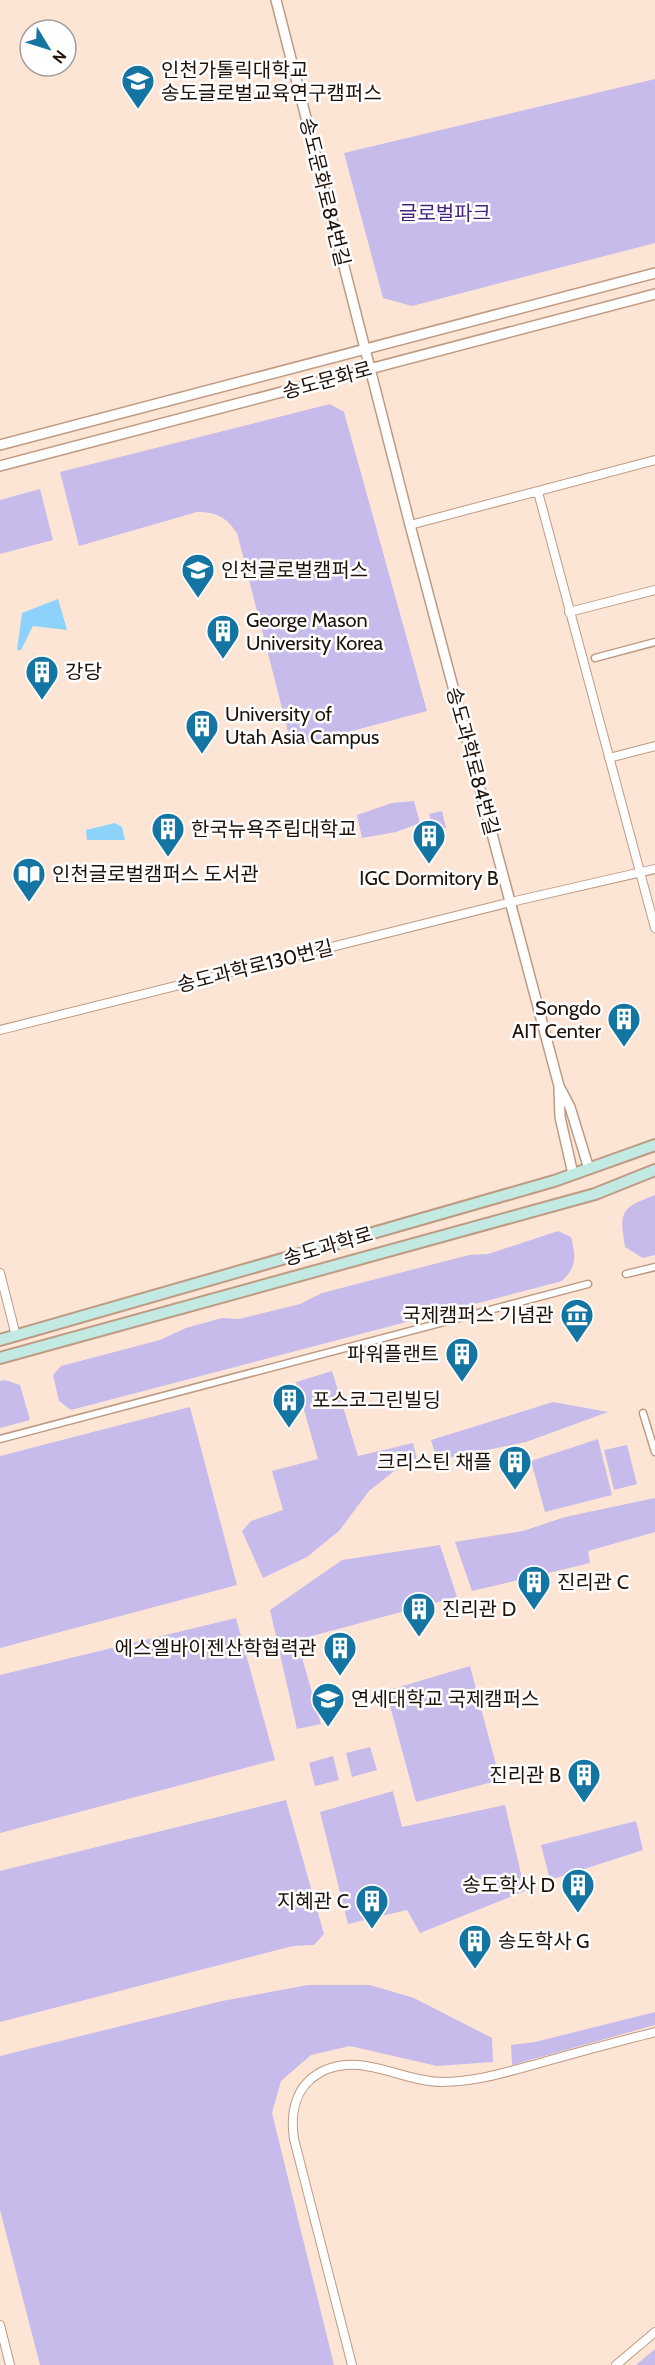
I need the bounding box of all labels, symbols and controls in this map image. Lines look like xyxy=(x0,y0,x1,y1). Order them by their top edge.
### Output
north arrow xyxy=(18,18,78,78)
text: N xyxy=(48,47,70,67)
place label: 인천가톨릭대학교 송도글로벌교육연구캠퍼스 xyxy=(161,58,382,105)
school or university icon: 인천가톨릭대학교 송도글로벌교육연구캠퍼스 xyxy=(120,63,156,110)
street label: 송도문화로84번길 xyxy=(295,115,355,269)
park label: 글로벌파크 xyxy=(399,201,491,225)
street label: 송도문화로 xyxy=(279,357,375,403)
school or university icon: 인천글로벌캠퍼스 xyxy=(180,552,216,599)
place label: 인천글로벌캠퍼스 xyxy=(221,558,368,582)
place label: George Mason University Korea xyxy=(246,608,384,655)
building icon: George Mason University Korea xyxy=(205,613,241,660)
building icon: 강당 xyxy=(24,654,60,701)
place label: 강당 xyxy=(65,660,102,684)
street label: 송도과학로84번길 xyxy=(442,684,504,838)
place label: University of Utah Asia Campus xyxy=(225,702,379,749)
building icon: University of Utah Asia Campus xyxy=(184,708,220,755)
building icon: 한국뉴욕주립대학교 xyxy=(150,811,186,858)
place label: 한국뉴욕주립대학교 xyxy=(191,817,357,841)
building icon: IGC Dormitory B xyxy=(411,818,447,865)
library icon: 인천글로벌캠퍼스 도서관 xyxy=(11,856,47,903)
place label: 인천글로벌캠퍼스 도서관 xyxy=(52,862,259,886)
place label: IGC Dormitory B xyxy=(359,866,499,890)
street label: 송도과학로130번길 xyxy=(174,935,336,997)
place label: Songdo AIT Center xyxy=(512,996,602,1043)
building icon: Songdo AIT Center xyxy=(606,1001,642,1048)
street label: 송도과학로 xyxy=(280,1222,376,1270)
museum icon: 국제캠퍼스 기념관 xyxy=(559,1297,595,1344)
place label: 국제캠퍼스 기념관 xyxy=(402,1303,554,1327)
building icon: 파워플랜트 xyxy=(444,1336,480,1383)
place label: 파워플랜트 xyxy=(347,1342,439,1366)
building icon: 포스코그린빌딩 xyxy=(271,1382,307,1429)
place label: 포스코그린빌딩 xyxy=(312,1388,441,1412)
building icon: 크리스틴 채플 xyxy=(497,1444,533,1491)
place label: 크리스틴 채플 xyxy=(377,1450,492,1474)
building icon: 진리관 C xyxy=(516,1564,552,1611)
place label: 진리관 C xyxy=(557,1570,629,1594)
building icon: 진리관 D xyxy=(401,1591,437,1638)
place label: 진리관 D xyxy=(442,1597,516,1621)
building icon: 에스엘바이젠산학협력관 xyxy=(322,1630,358,1677)
place label: 에스엘바이젠산학협력관 xyxy=(115,1636,317,1660)
school or university icon: 연세대학교 국제캠퍼스 xyxy=(310,1681,346,1728)
place label: 연세대학교 국제캠퍼스 xyxy=(351,1687,540,1711)
building icon: 진리관 B xyxy=(566,1757,602,1804)
place label: 진리관 B xyxy=(489,1763,561,1787)
building icon: 송도학사 D xyxy=(560,1867,596,1914)
place label: 송도학사 D xyxy=(462,1873,555,1897)
building icon: 지혜관 C xyxy=(354,1883,390,1930)
place label: 지혜관 C xyxy=(277,1889,349,1913)
building icon: 송도학사 G xyxy=(457,1923,493,1970)
place label: 송도학사 G xyxy=(498,1929,590,1953)

